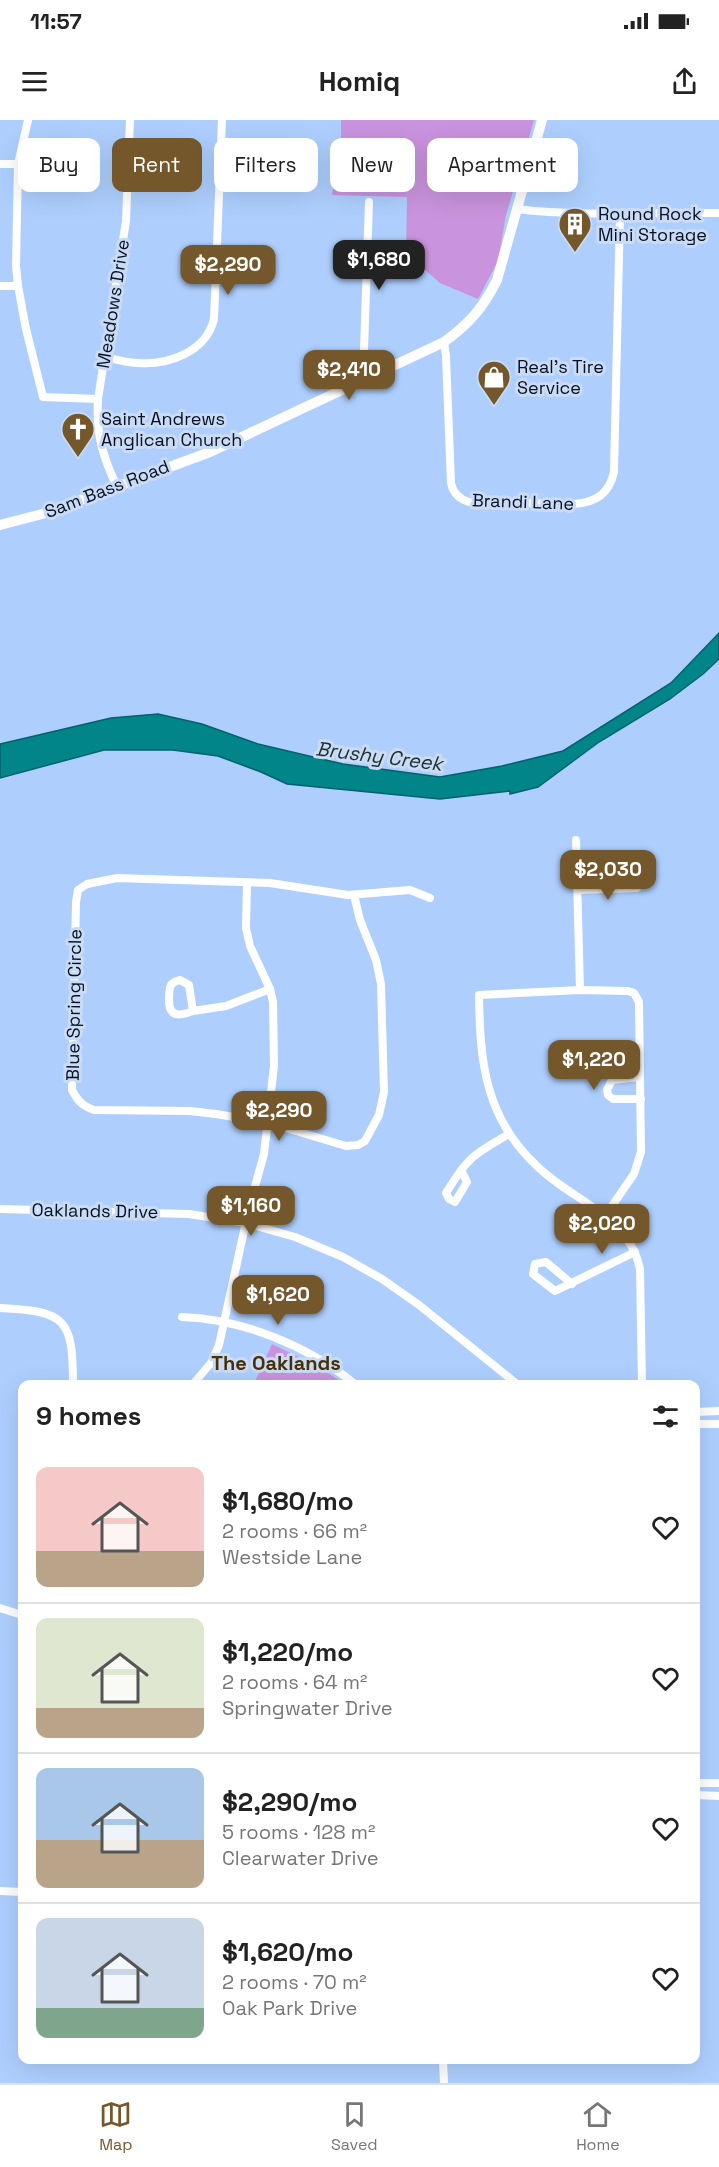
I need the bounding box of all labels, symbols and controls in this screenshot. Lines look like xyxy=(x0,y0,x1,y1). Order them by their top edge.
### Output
text: 11:57 xyxy=(30,7,82,35)
text: Homiq xyxy=(319,64,400,99)
icon: menu xyxy=(18,65,51,98)
icon: share xyxy=(668,65,701,98)
chip: Buy xyxy=(18,138,100,192)
chip: Rent xyxy=(112,138,202,192)
chip: Filters xyxy=(214,138,318,192)
chip: New xyxy=(330,138,415,192)
chip: Apartment xyxy=(427,138,578,192)
place label: Round Rock Mini Storage xyxy=(598,202,707,246)
building icon: Round Rock Mini Storage xyxy=(557,206,593,253)
street label: Meadows Drive xyxy=(91,238,134,370)
pin: $1,680 xyxy=(330,240,428,291)
pin: $2,290 xyxy=(179,245,277,296)
text: $1,680 xyxy=(347,246,411,272)
text: $2,290 xyxy=(195,251,262,277)
pin: $2,410 xyxy=(300,350,398,401)
place label: Real’s Tire Service xyxy=(517,355,604,399)
text: $2,410 xyxy=(317,356,381,382)
shop icon: Real’s Tire Service xyxy=(476,359,512,406)
place label: Saint Andrews Anglican Church xyxy=(101,407,242,451)
church icon: Saint Andrews Anglican Church xyxy=(60,411,96,458)
street label: Sam Bass Road xyxy=(41,454,172,523)
street label: Brandi Lane xyxy=(472,488,575,515)
water label: Brushy Creek xyxy=(314,735,446,777)
pin: $2,030 xyxy=(559,850,657,901)
text: $2,030 xyxy=(574,856,642,882)
street label: Blue Spring Circle xyxy=(61,929,86,1081)
pin: $1,220 xyxy=(545,1040,643,1091)
text: $1,220 xyxy=(562,1046,626,1072)
pin: $2,290 xyxy=(230,1091,328,1142)
text: $2,290 xyxy=(246,1097,313,1123)
pin: $1,160 xyxy=(202,1186,300,1237)
text: $1,160 xyxy=(221,1192,281,1218)
street label: Oaklands Drive xyxy=(31,1198,159,1223)
pin: $2,020 xyxy=(553,1204,651,1255)
text: $2,020 xyxy=(568,1210,636,1236)
pin: $1,620 xyxy=(229,1275,327,1326)
text: $1,620 xyxy=(246,1281,310,1307)
district label: The Oaklands xyxy=(211,1350,341,1376)
text: 9 homes xyxy=(36,1399,141,1433)
icon: filters xyxy=(649,1400,682,1433)
text: $1,680/mo xyxy=(222,1484,354,1518)
icon: home xyxy=(84,1491,156,1563)
icon: heart xyxy=(649,1511,682,1544)
text: 2 rooms · 66 m² xyxy=(222,1518,367,1544)
text: Westside Lane xyxy=(222,1544,362,1570)
text: $1,220/mo xyxy=(222,1635,353,1669)
icon: home xyxy=(84,1642,156,1714)
icon: heart xyxy=(649,1662,682,1695)
text: 2 rooms · 64 m² xyxy=(222,1669,367,1695)
text: Springwater Drive xyxy=(222,1695,393,1721)
text: $2,290/mo xyxy=(222,1785,357,1819)
icon: home xyxy=(84,1792,156,1864)
icon: heart xyxy=(649,1812,682,1845)
text: 5 rooms · 128 m² xyxy=(222,1819,375,1845)
text: Clearwater Drive xyxy=(222,1845,379,1871)
text: $1,620/mo xyxy=(222,1935,353,1969)
icon: home xyxy=(84,1942,156,2014)
icon: heart xyxy=(649,1962,682,1995)
text: 2 rooms · 70 m² xyxy=(222,1969,366,1995)
text: Oak Park Drive xyxy=(222,1995,357,2021)
tab: Map xyxy=(99,2098,133,2155)
tab: Saved xyxy=(331,2098,378,2155)
tab: Home xyxy=(576,2098,620,2155)

